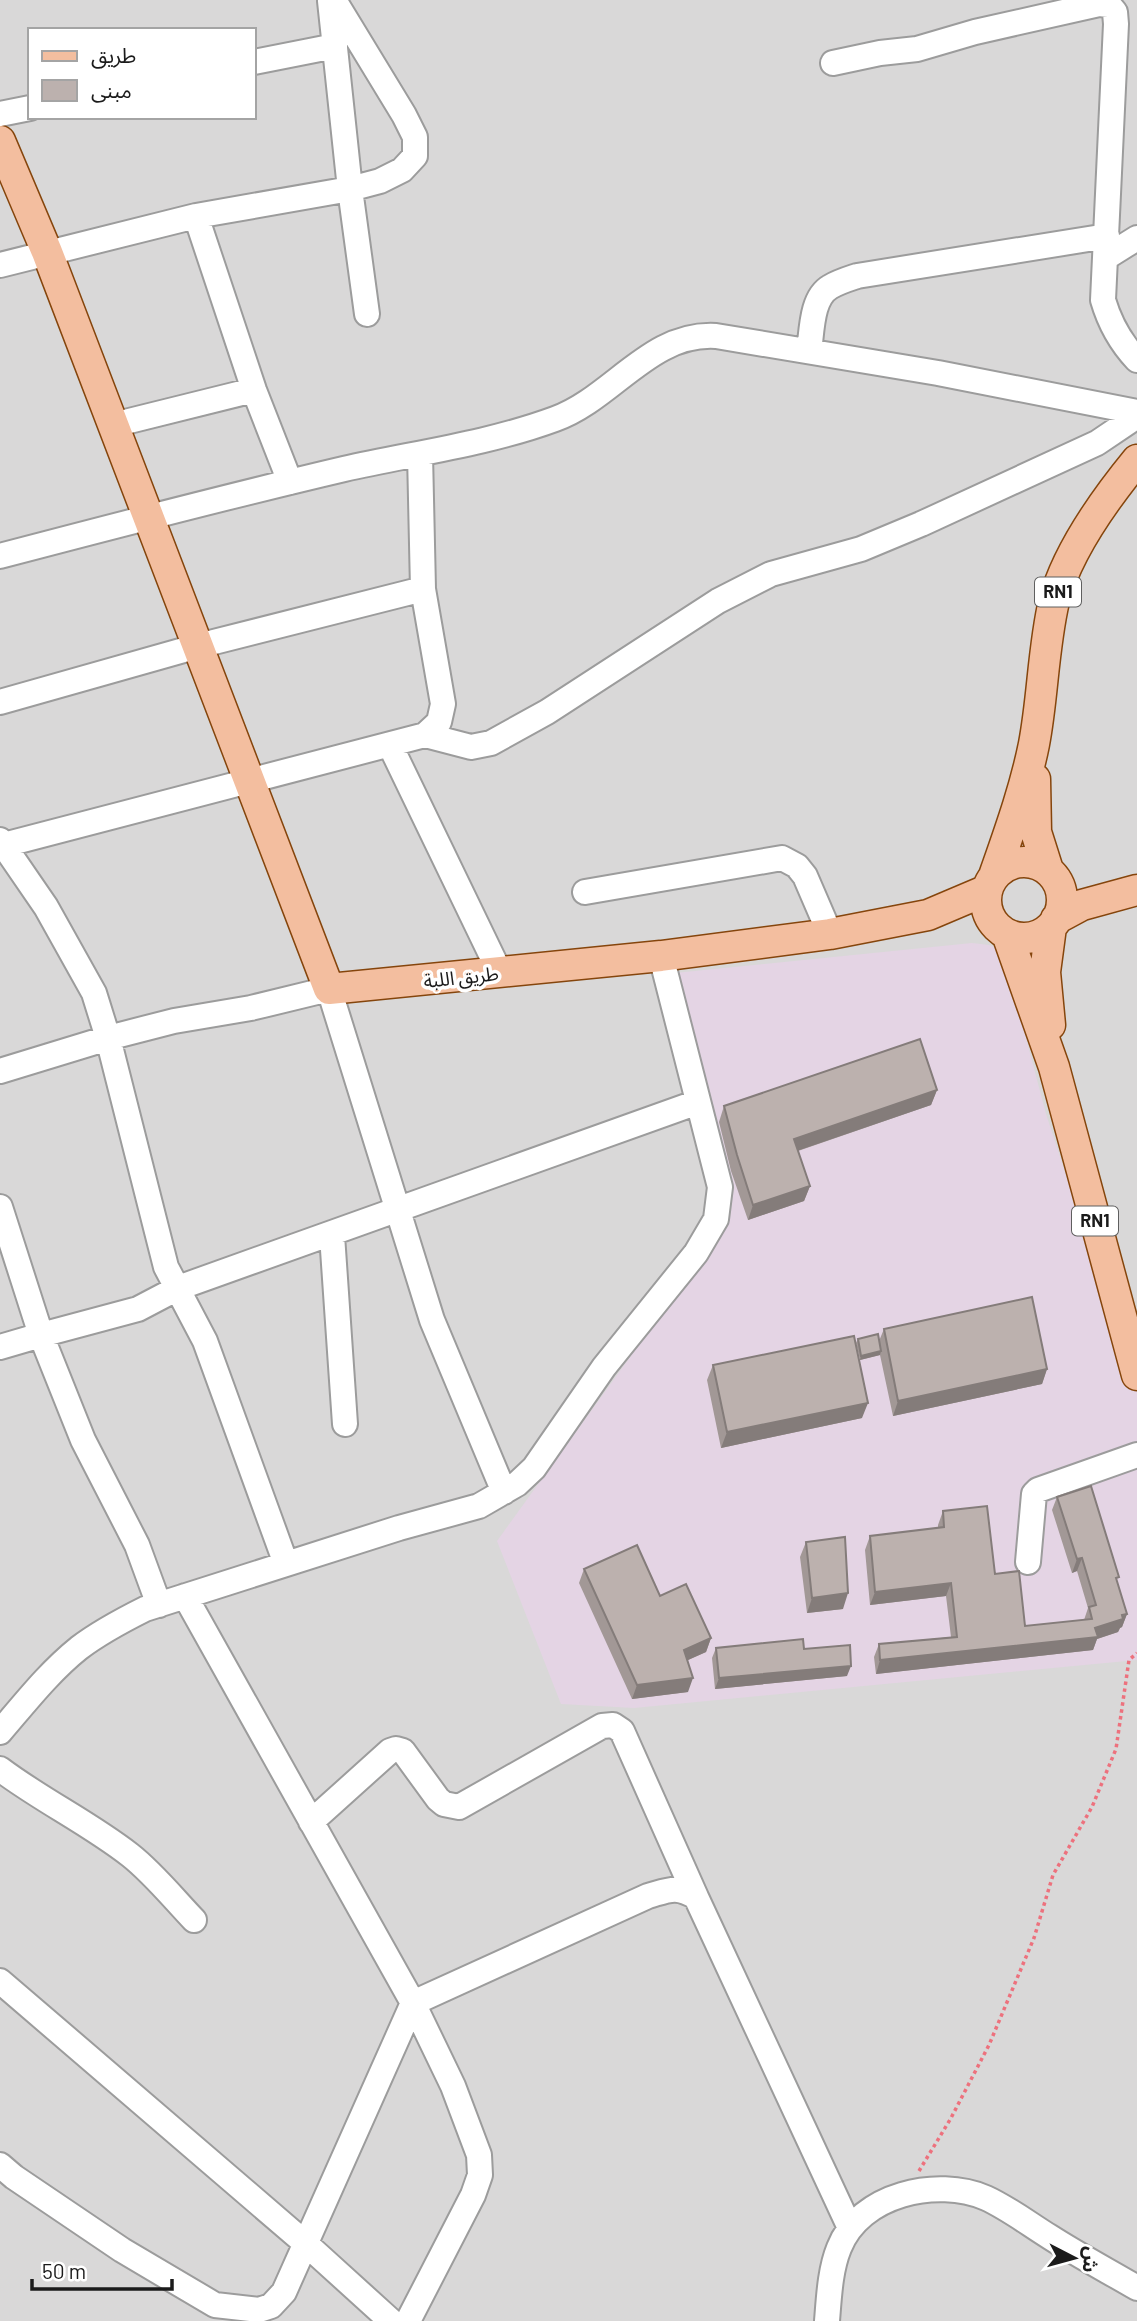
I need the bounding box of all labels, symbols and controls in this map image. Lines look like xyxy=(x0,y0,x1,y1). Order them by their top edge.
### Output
legend xyxy=(28,28,256,119)
text: طريق xyxy=(91,42,136,69)
text: مبنى xyxy=(91,77,132,103)
road number: RN1 xyxy=(1035,578,1081,606)
street label: طريق اللبة xyxy=(422,961,500,993)
road number: RN1 xyxy=(1072,1206,1118,1236)
north arrow xyxy=(1039,2223,1109,2293)
text: ش xyxy=(1079,2246,1104,2274)
scale bar xyxy=(32,2248,172,2292)
text: 50 m xyxy=(42,2258,86,2283)

